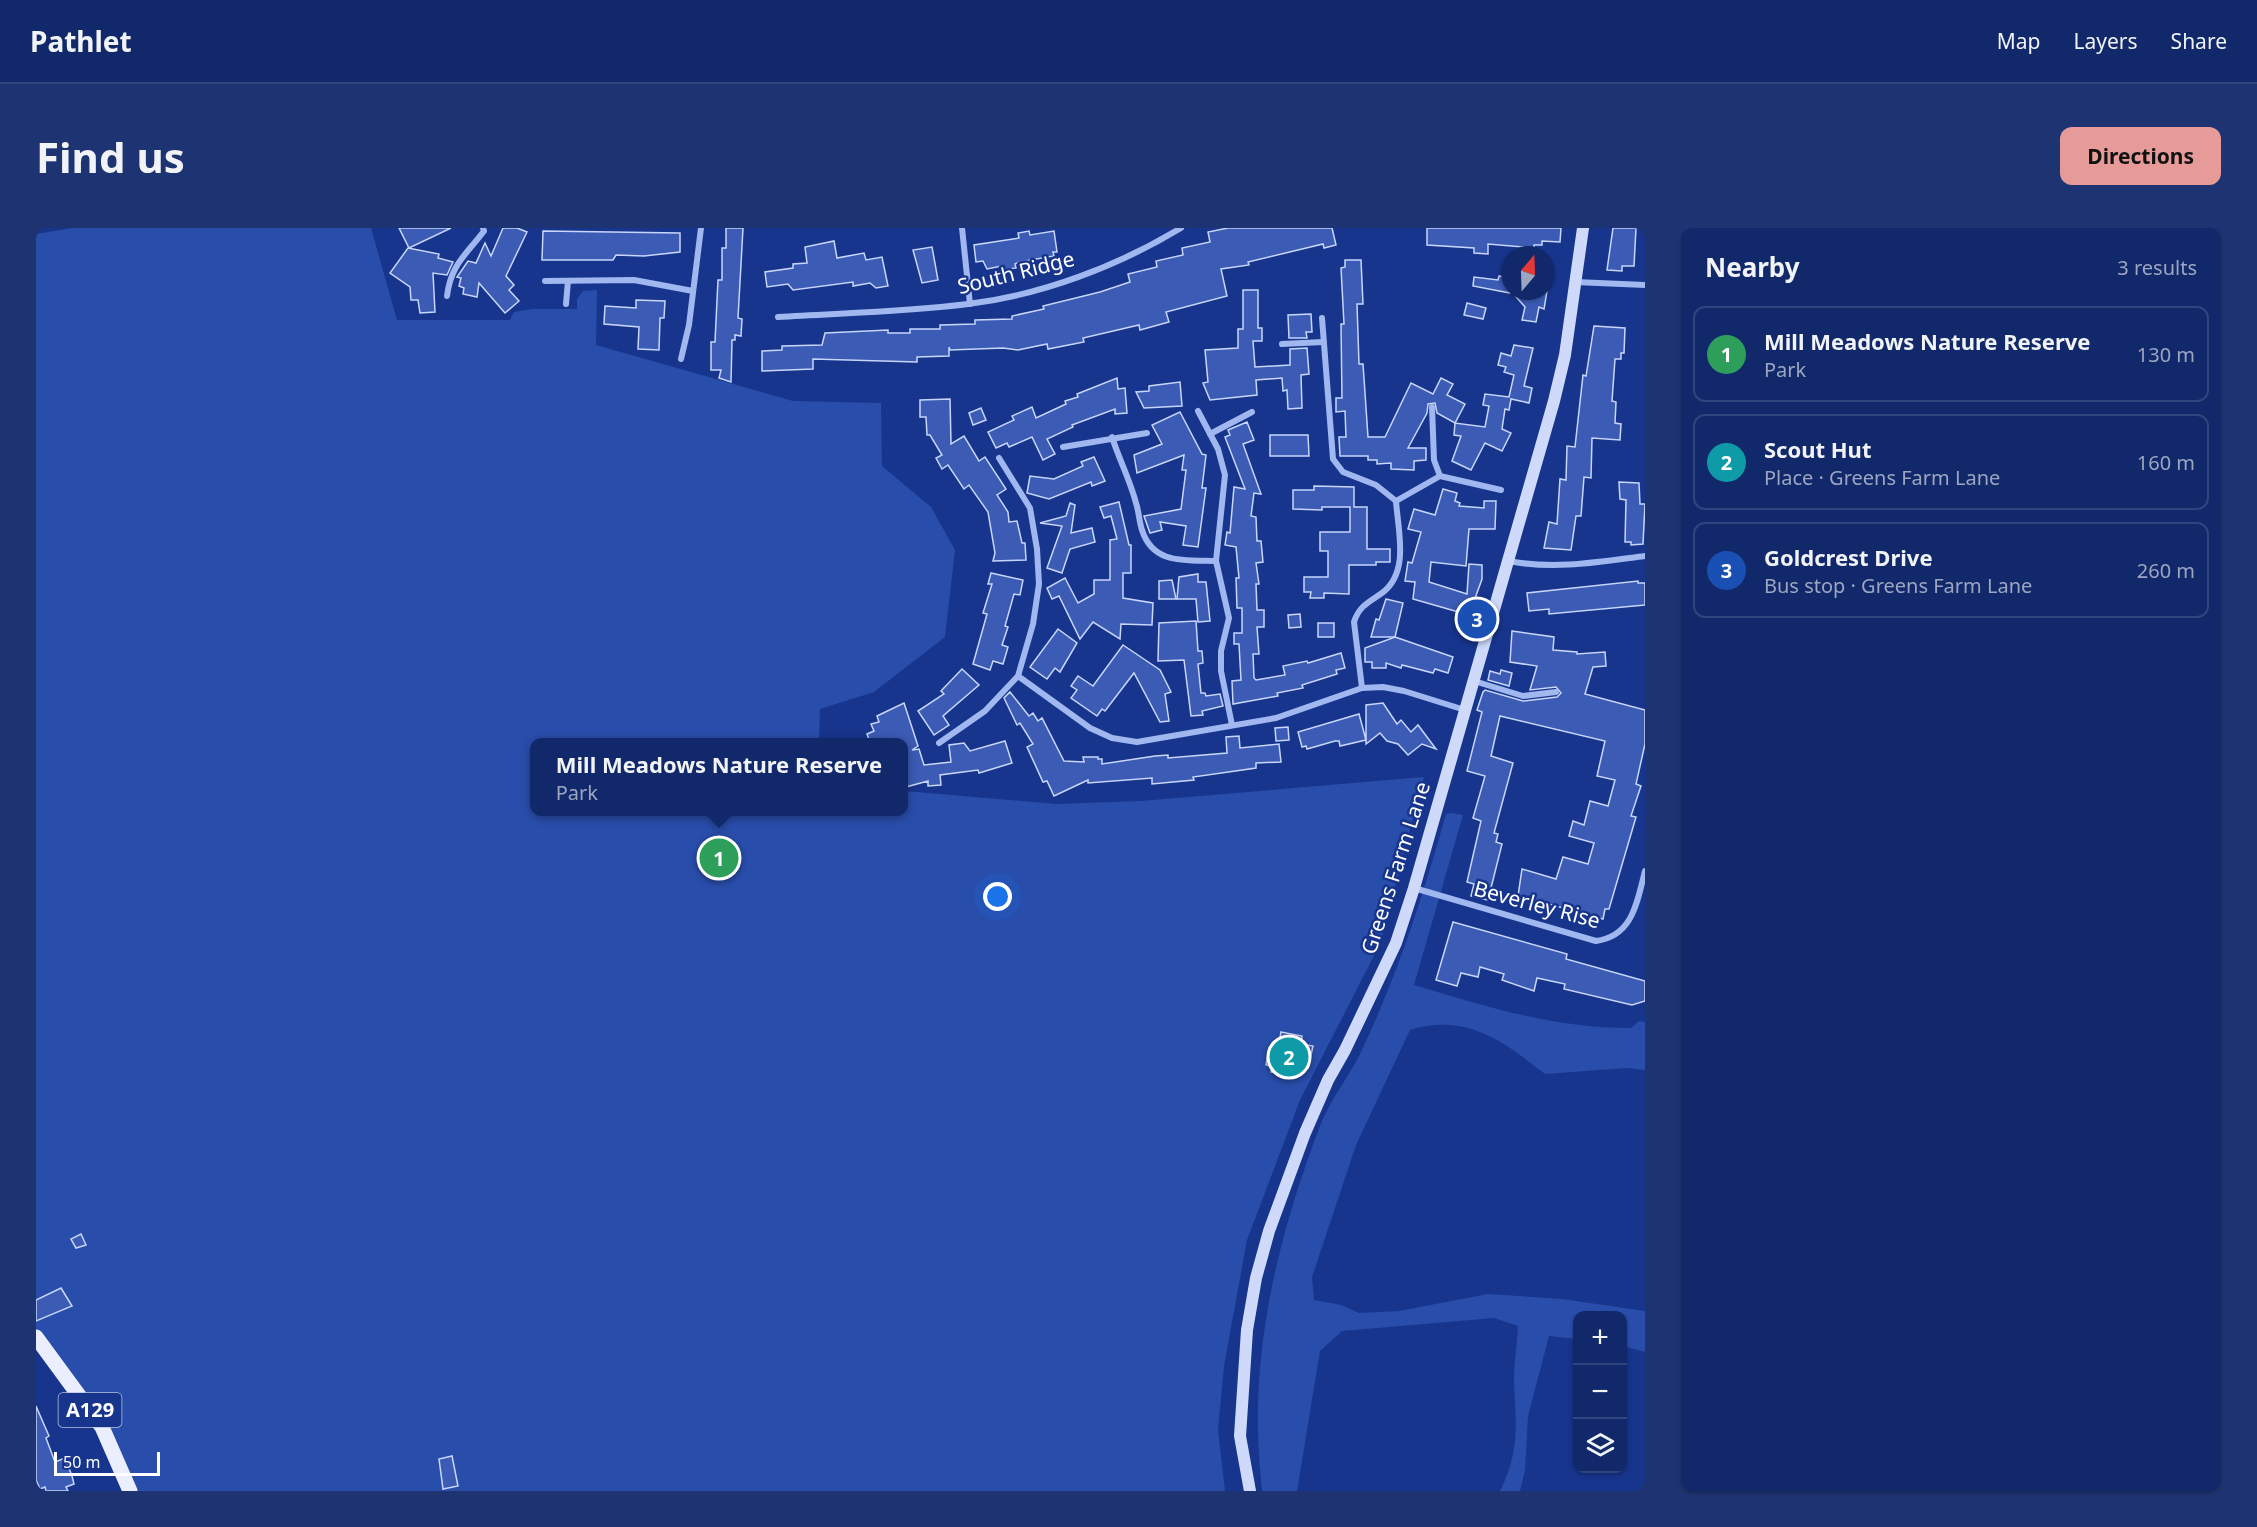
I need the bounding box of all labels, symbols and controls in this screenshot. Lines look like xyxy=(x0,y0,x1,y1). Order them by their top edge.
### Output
text: Pathlet xyxy=(30,22,132,60)
text: Map xyxy=(1997,27,2041,55)
text: Layers xyxy=(2074,27,2138,55)
text: Share xyxy=(2171,27,2227,55)
button: Directions xyxy=(2060,127,2221,185)
text: Find us xyxy=(36,128,185,185)
street label: South Ridge xyxy=(954,244,1077,300)
north arrow xyxy=(1501,246,1555,300)
text: Nearby xyxy=(1705,249,1800,285)
text: 3 results xyxy=(2117,254,2197,281)
text: Mill Meadows Nature Reserve xyxy=(1764,326,2090,356)
text: 1 xyxy=(1721,341,1732,368)
text: 130 m xyxy=(2137,341,2195,368)
text: Park xyxy=(1764,356,1806,383)
text: Scout Hut xyxy=(1764,434,1871,464)
text: 2 xyxy=(1721,449,1732,476)
text: 160 m xyxy=(2137,449,2195,476)
text: Place · Greens Farm Lane xyxy=(1764,464,2000,491)
text: Goldcrest Drive xyxy=(1764,542,1933,572)
text: 3 xyxy=(1721,557,1732,584)
text: 260 m xyxy=(2137,557,2195,584)
text: Bus stop · Greens Farm Lane xyxy=(1764,572,2032,599)
pin: 3 xyxy=(1458,596,1496,642)
popup xyxy=(530,738,908,816)
text: Mill Meadows Nature Reserve xyxy=(556,749,882,779)
street label: Greens Farm Lane xyxy=(1354,778,1436,958)
text: Park xyxy=(556,779,598,806)
pin: 1 xyxy=(700,836,738,880)
street label: Beverley Rise xyxy=(1471,874,1604,934)
your location xyxy=(983,882,1012,911)
pin: 2 xyxy=(1270,1034,1308,1080)
map controls xyxy=(1573,1311,1627,1473)
button: + xyxy=(1573,1311,1627,1365)
button: − xyxy=(1573,1365,1627,1419)
road number: A129 xyxy=(58,1393,122,1427)
button: layers xyxy=(1573,1419,1627,1473)
scale bar xyxy=(54,1449,160,1476)
text: 50 m xyxy=(63,1451,100,1473)

